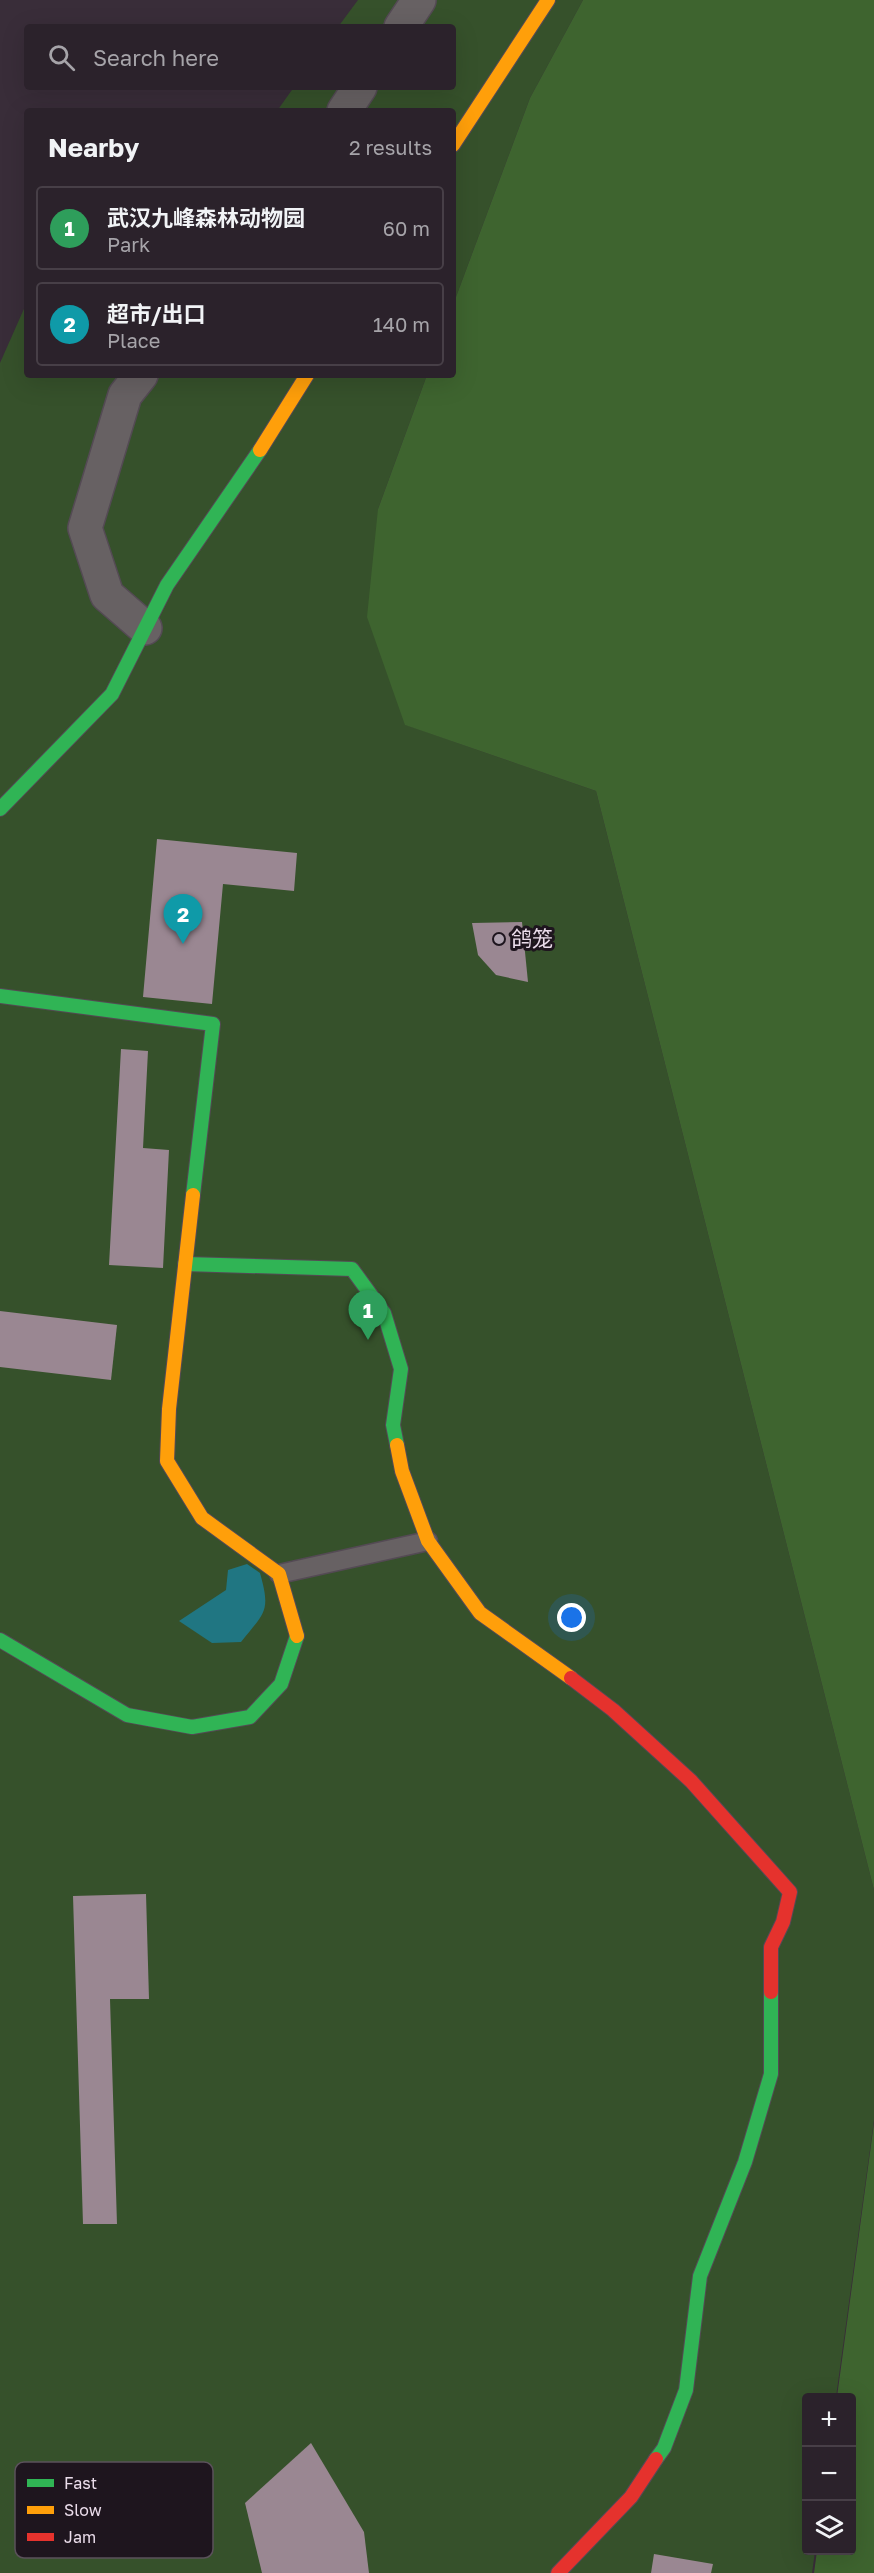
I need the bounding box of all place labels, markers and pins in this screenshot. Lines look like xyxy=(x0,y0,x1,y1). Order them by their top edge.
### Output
pin: 2 xyxy=(164,894,202,944)
place label: 鸽笼 xyxy=(511,925,553,951)
marker: 鸽笼 xyxy=(492,932,506,946)
pin: 1 xyxy=(348,1290,388,1340)

